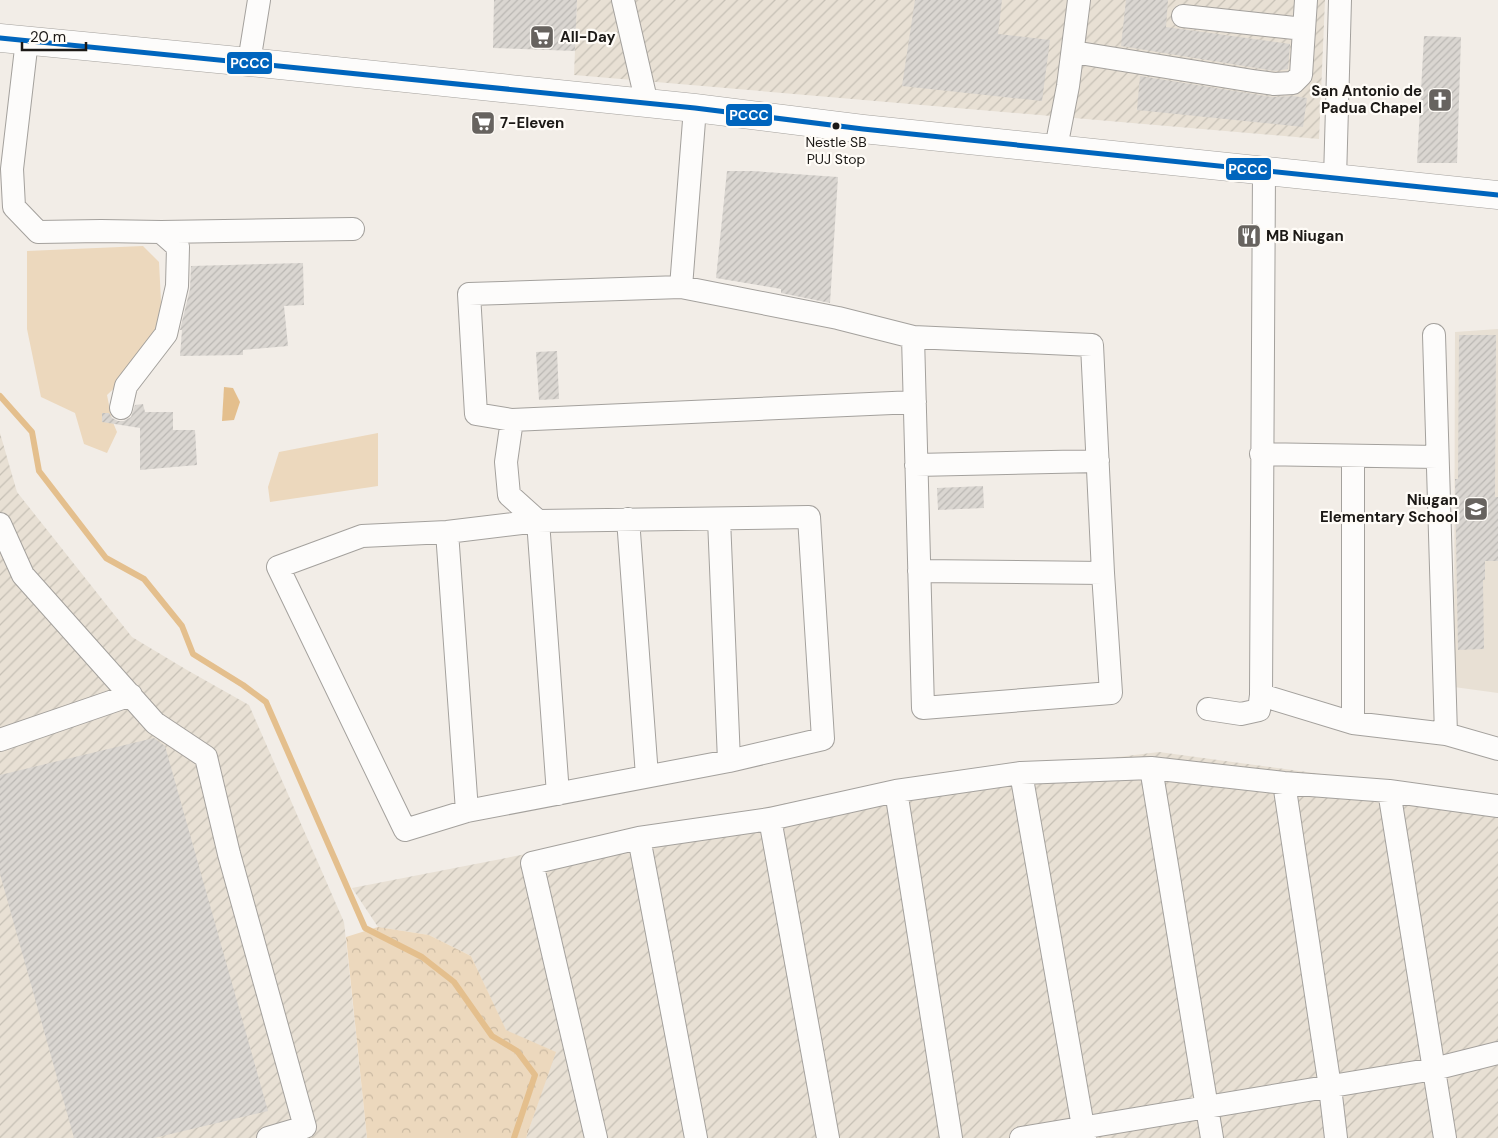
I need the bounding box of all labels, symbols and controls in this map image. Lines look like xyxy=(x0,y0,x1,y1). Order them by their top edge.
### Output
scale bar xyxy=(22,20,86,52)
supermarket icon: All-Day xyxy=(529,24,555,50)
text: 20 m xyxy=(30,27,66,47)
place label: All-Day xyxy=(560,27,615,47)
line badge: PCCC xyxy=(226,51,273,75)
text: PCCC xyxy=(230,54,270,72)
place label: San Antonio de Padua Chapel xyxy=(1311,81,1422,118)
church icon: San Antonio de Padua Chapel xyxy=(1427,87,1453,113)
line badge: PCCC xyxy=(725,103,773,127)
text: PCCC xyxy=(729,106,769,124)
supermarket icon: 7-Eleven xyxy=(470,110,496,136)
place label: 7-Eleven xyxy=(500,113,564,133)
marker: Nestle SB PUJ Stop xyxy=(831,121,841,131)
place label: Nestle SB PUJ Stop xyxy=(805,133,867,168)
line badge: PCCC xyxy=(1225,157,1272,181)
text: PCCC xyxy=(1228,160,1268,178)
restaurant icon: MB Niugan xyxy=(1236,223,1262,249)
place label: MB Niugan xyxy=(1266,226,1344,246)
place label: Niugan Elementary School xyxy=(1320,490,1458,527)
school or university icon: Niugan Elementary School xyxy=(1463,496,1489,522)

